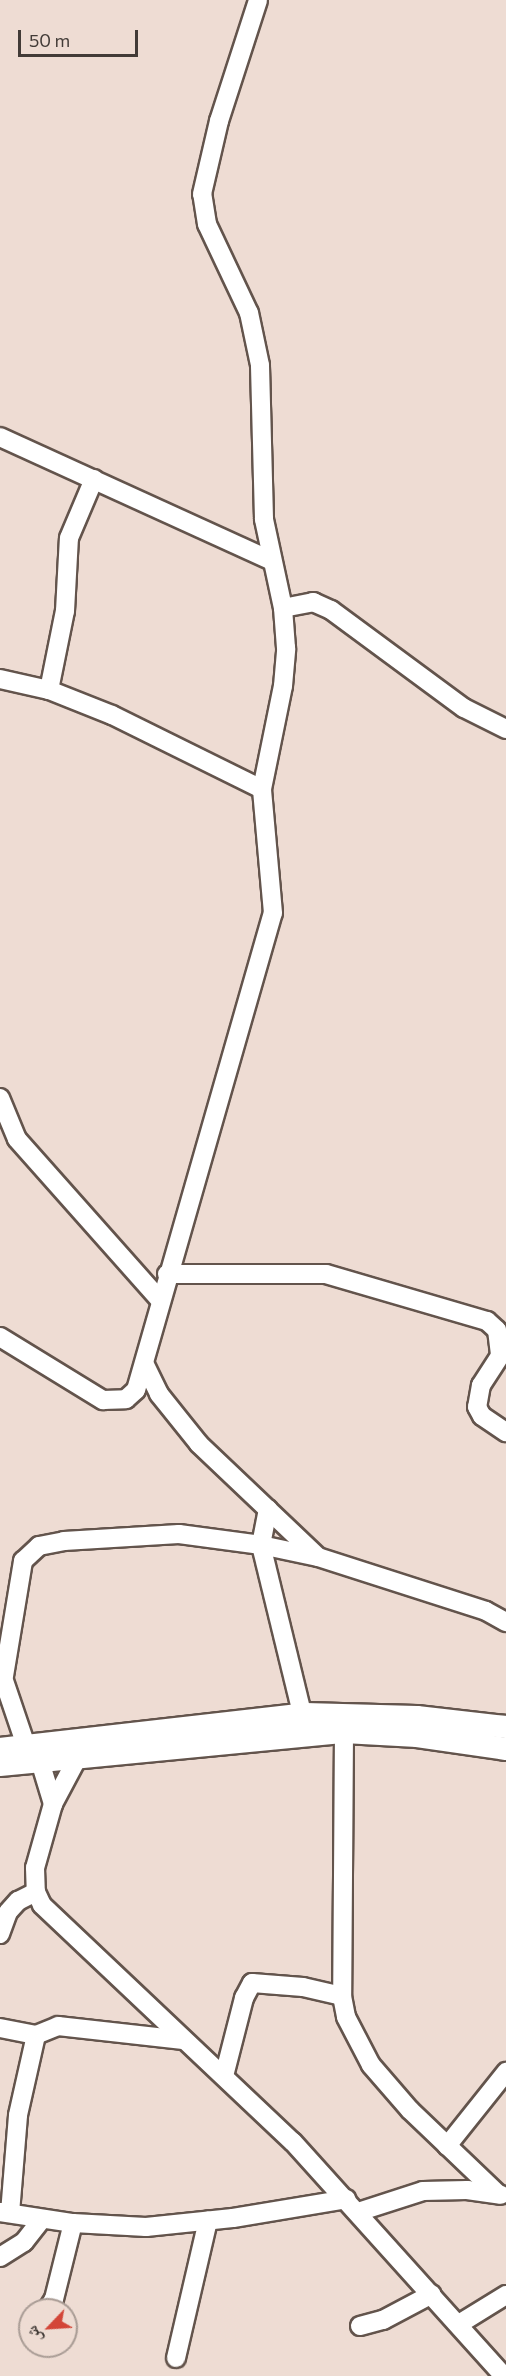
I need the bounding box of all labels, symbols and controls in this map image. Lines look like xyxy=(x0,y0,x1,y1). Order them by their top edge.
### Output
scale bar xyxy=(21,18,141,56)
text: 50 m xyxy=(29,29,70,51)
north arrow xyxy=(18,2298,78,2358)
text: ش xyxy=(21,2323,45,2347)

